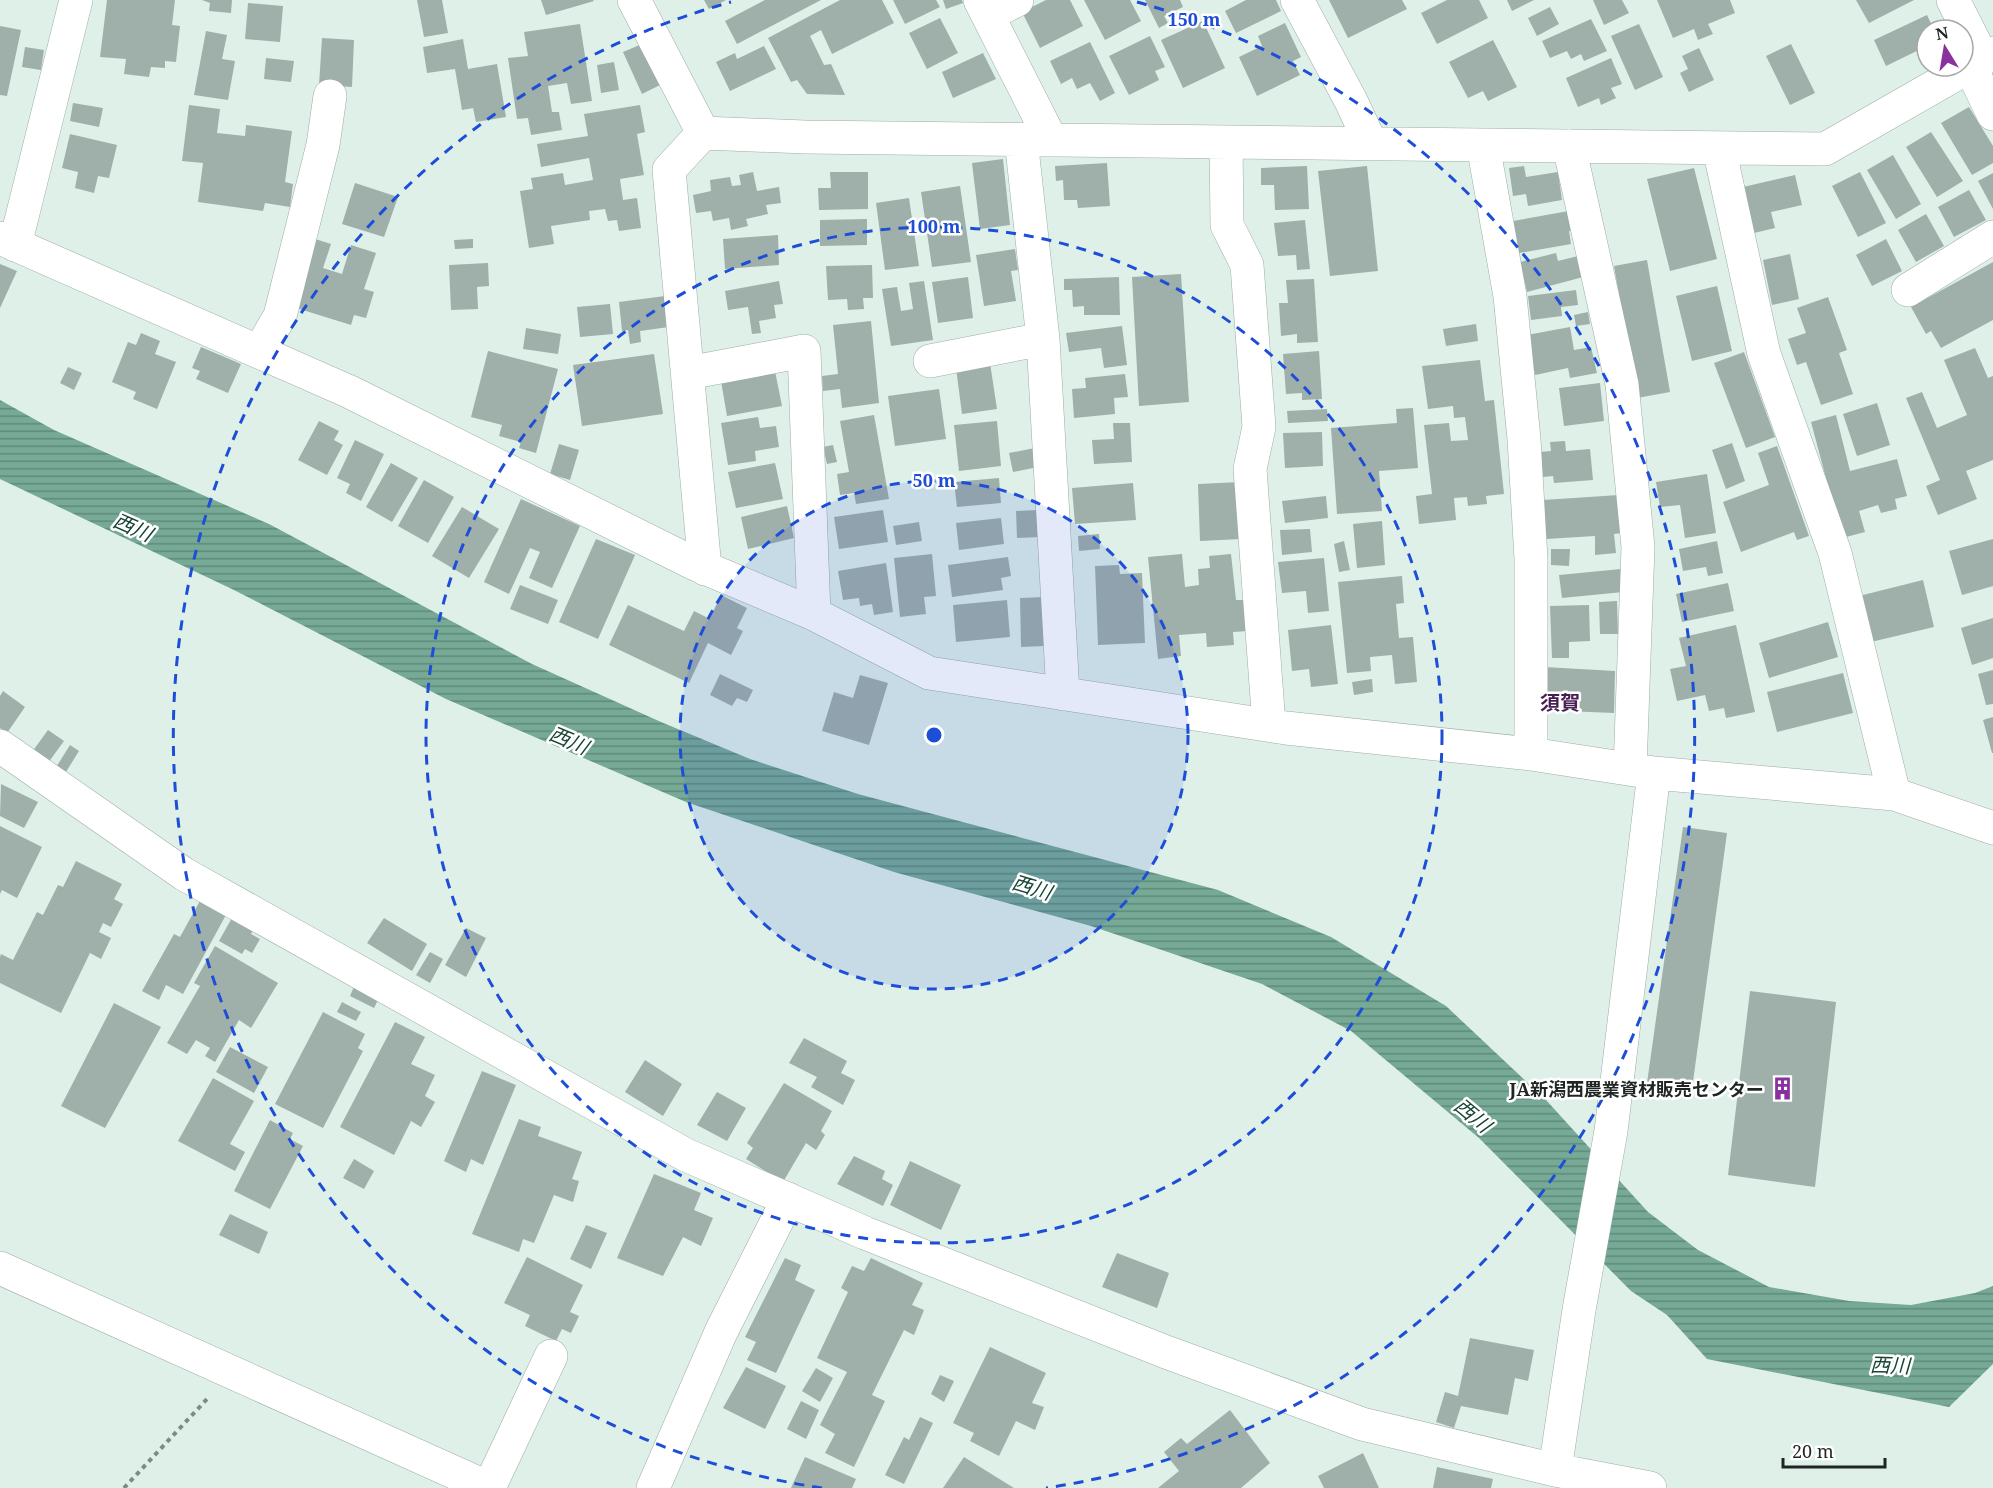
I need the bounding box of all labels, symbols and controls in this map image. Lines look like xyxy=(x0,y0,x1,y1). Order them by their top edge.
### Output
text: 150 m xyxy=(1168,7,1221,31)
north arrow xyxy=(1915,18,1975,78)
text: N xyxy=(1934,21,1951,45)
text: 100 m xyxy=(908,214,961,238)
text: 50 m xyxy=(913,468,956,492)
water label: 西川 xyxy=(109,507,159,548)
district label: 須賀 xyxy=(1540,689,1580,716)
water label: 西川 xyxy=(545,720,595,761)
centre of rings xyxy=(924,725,944,745)
water label: 西川 xyxy=(1009,868,1057,906)
building icon: JA新潟西農業資材販売センター xyxy=(1769,1076,1795,1102)
place label: JA新潟西農業資材販売センター xyxy=(1508,1077,1764,1101)
water label: 西川 xyxy=(1449,1092,1499,1139)
water label: 西川 xyxy=(1870,1351,1912,1379)
scale bar xyxy=(1783,1431,1885,1469)
text: 20 m xyxy=(1792,1439,1834,1463)

